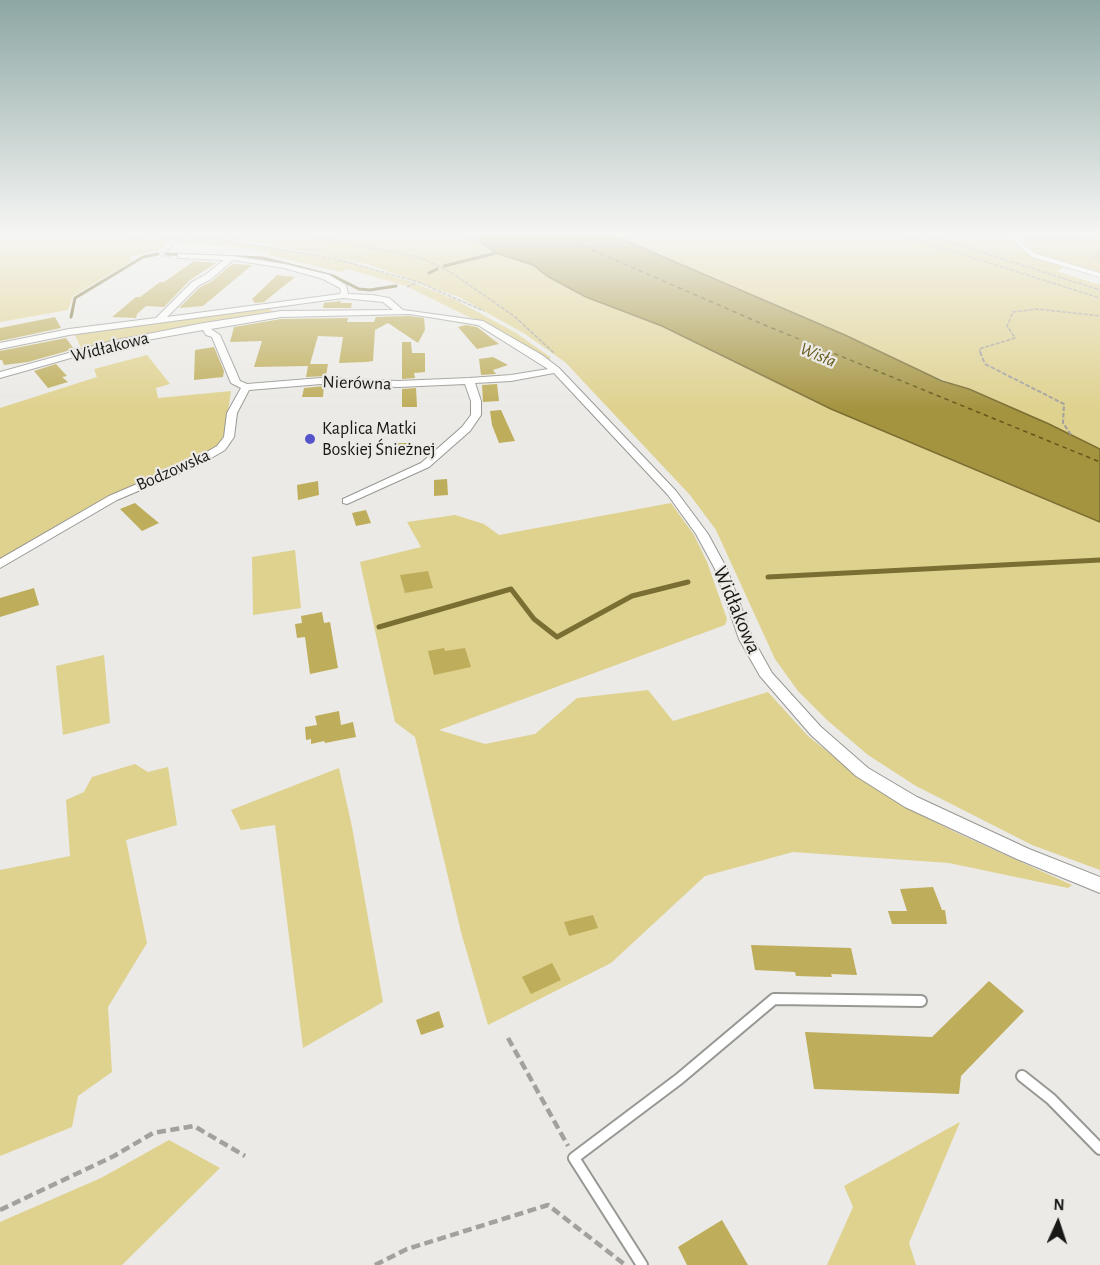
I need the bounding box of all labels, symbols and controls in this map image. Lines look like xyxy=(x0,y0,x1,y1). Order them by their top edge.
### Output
street label: Widłakowa xyxy=(69,327,151,367)
water label: Wisła xyxy=(797,338,839,372)
street label: Nierówna xyxy=(322,371,392,395)
place label: Kaplica Matki Boskiej Śnieżnej xyxy=(322,418,436,460)
marker: Kaplica Matki Boskiej Śnieżnej xyxy=(303,432,317,446)
street label: Bodzowska xyxy=(133,444,213,496)
street label: Widłakowa xyxy=(707,562,767,658)
north arrow xyxy=(1028,1193,1088,1253)
text: N xyxy=(1053,1197,1065,1213)

